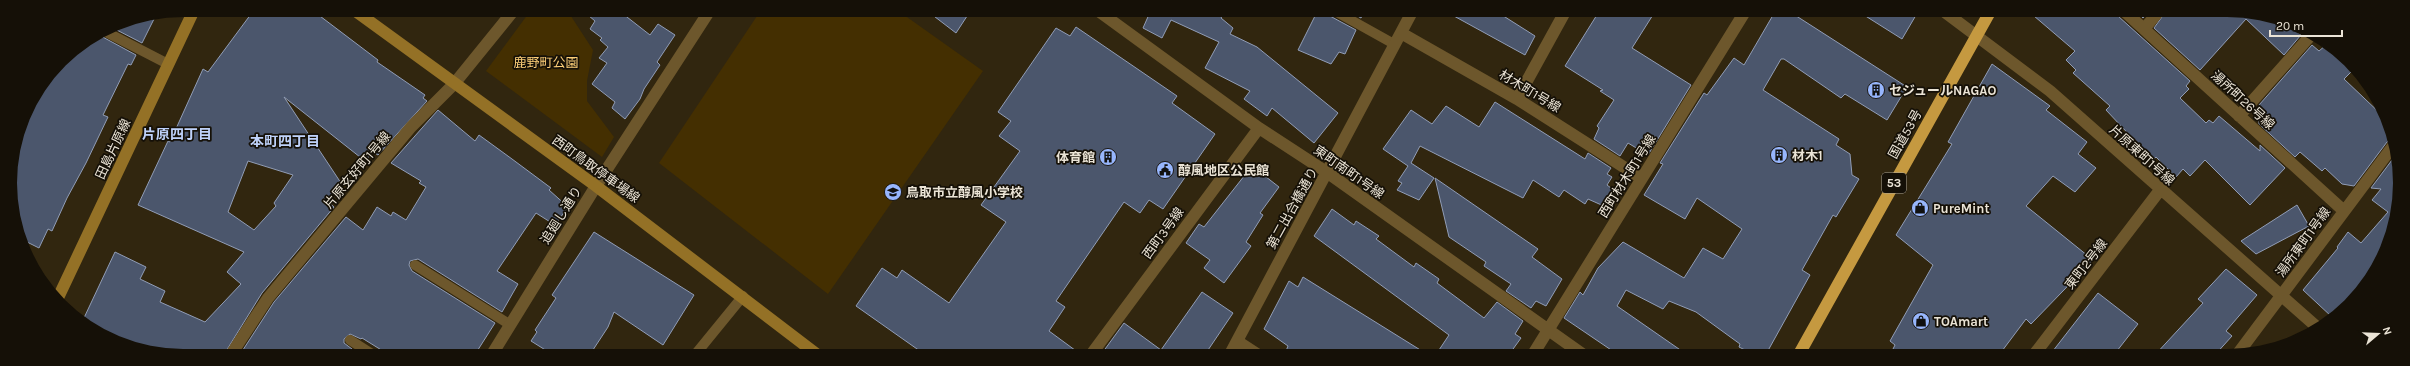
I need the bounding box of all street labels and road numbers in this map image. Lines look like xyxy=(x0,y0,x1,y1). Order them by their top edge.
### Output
street label: 材木町1号線 xyxy=(1496,67,1564,115)
street label: 湯所町26号線 xyxy=(2208,68,2278,132)
street label: 国道53号 xyxy=(1885,107,1925,161)
street label: 田島片原線 xyxy=(92,116,134,182)
street label: 片原東町1号線 xyxy=(2106,122,2178,188)
street label: 片原玄好町1号線 xyxy=(321,129,393,211)
street label: 西町鳥取停車場線 xyxy=(550,132,642,206)
street label: 西町材木町1号線 xyxy=(1595,132,1659,220)
street label: 東町南町1号線 xyxy=(1311,142,1387,202)
street label: 第二出合橋通り xyxy=(1263,165,1321,251)
road number: 53 xyxy=(1882,173,1906,193)
street label: 追廻し通り xyxy=(537,183,585,247)
street label: 西町3号線 xyxy=(1139,204,1187,262)
street label: 湯所東町1号線 xyxy=(2273,204,2333,280)
street label: 東町2号線 xyxy=(2062,236,2110,292)

